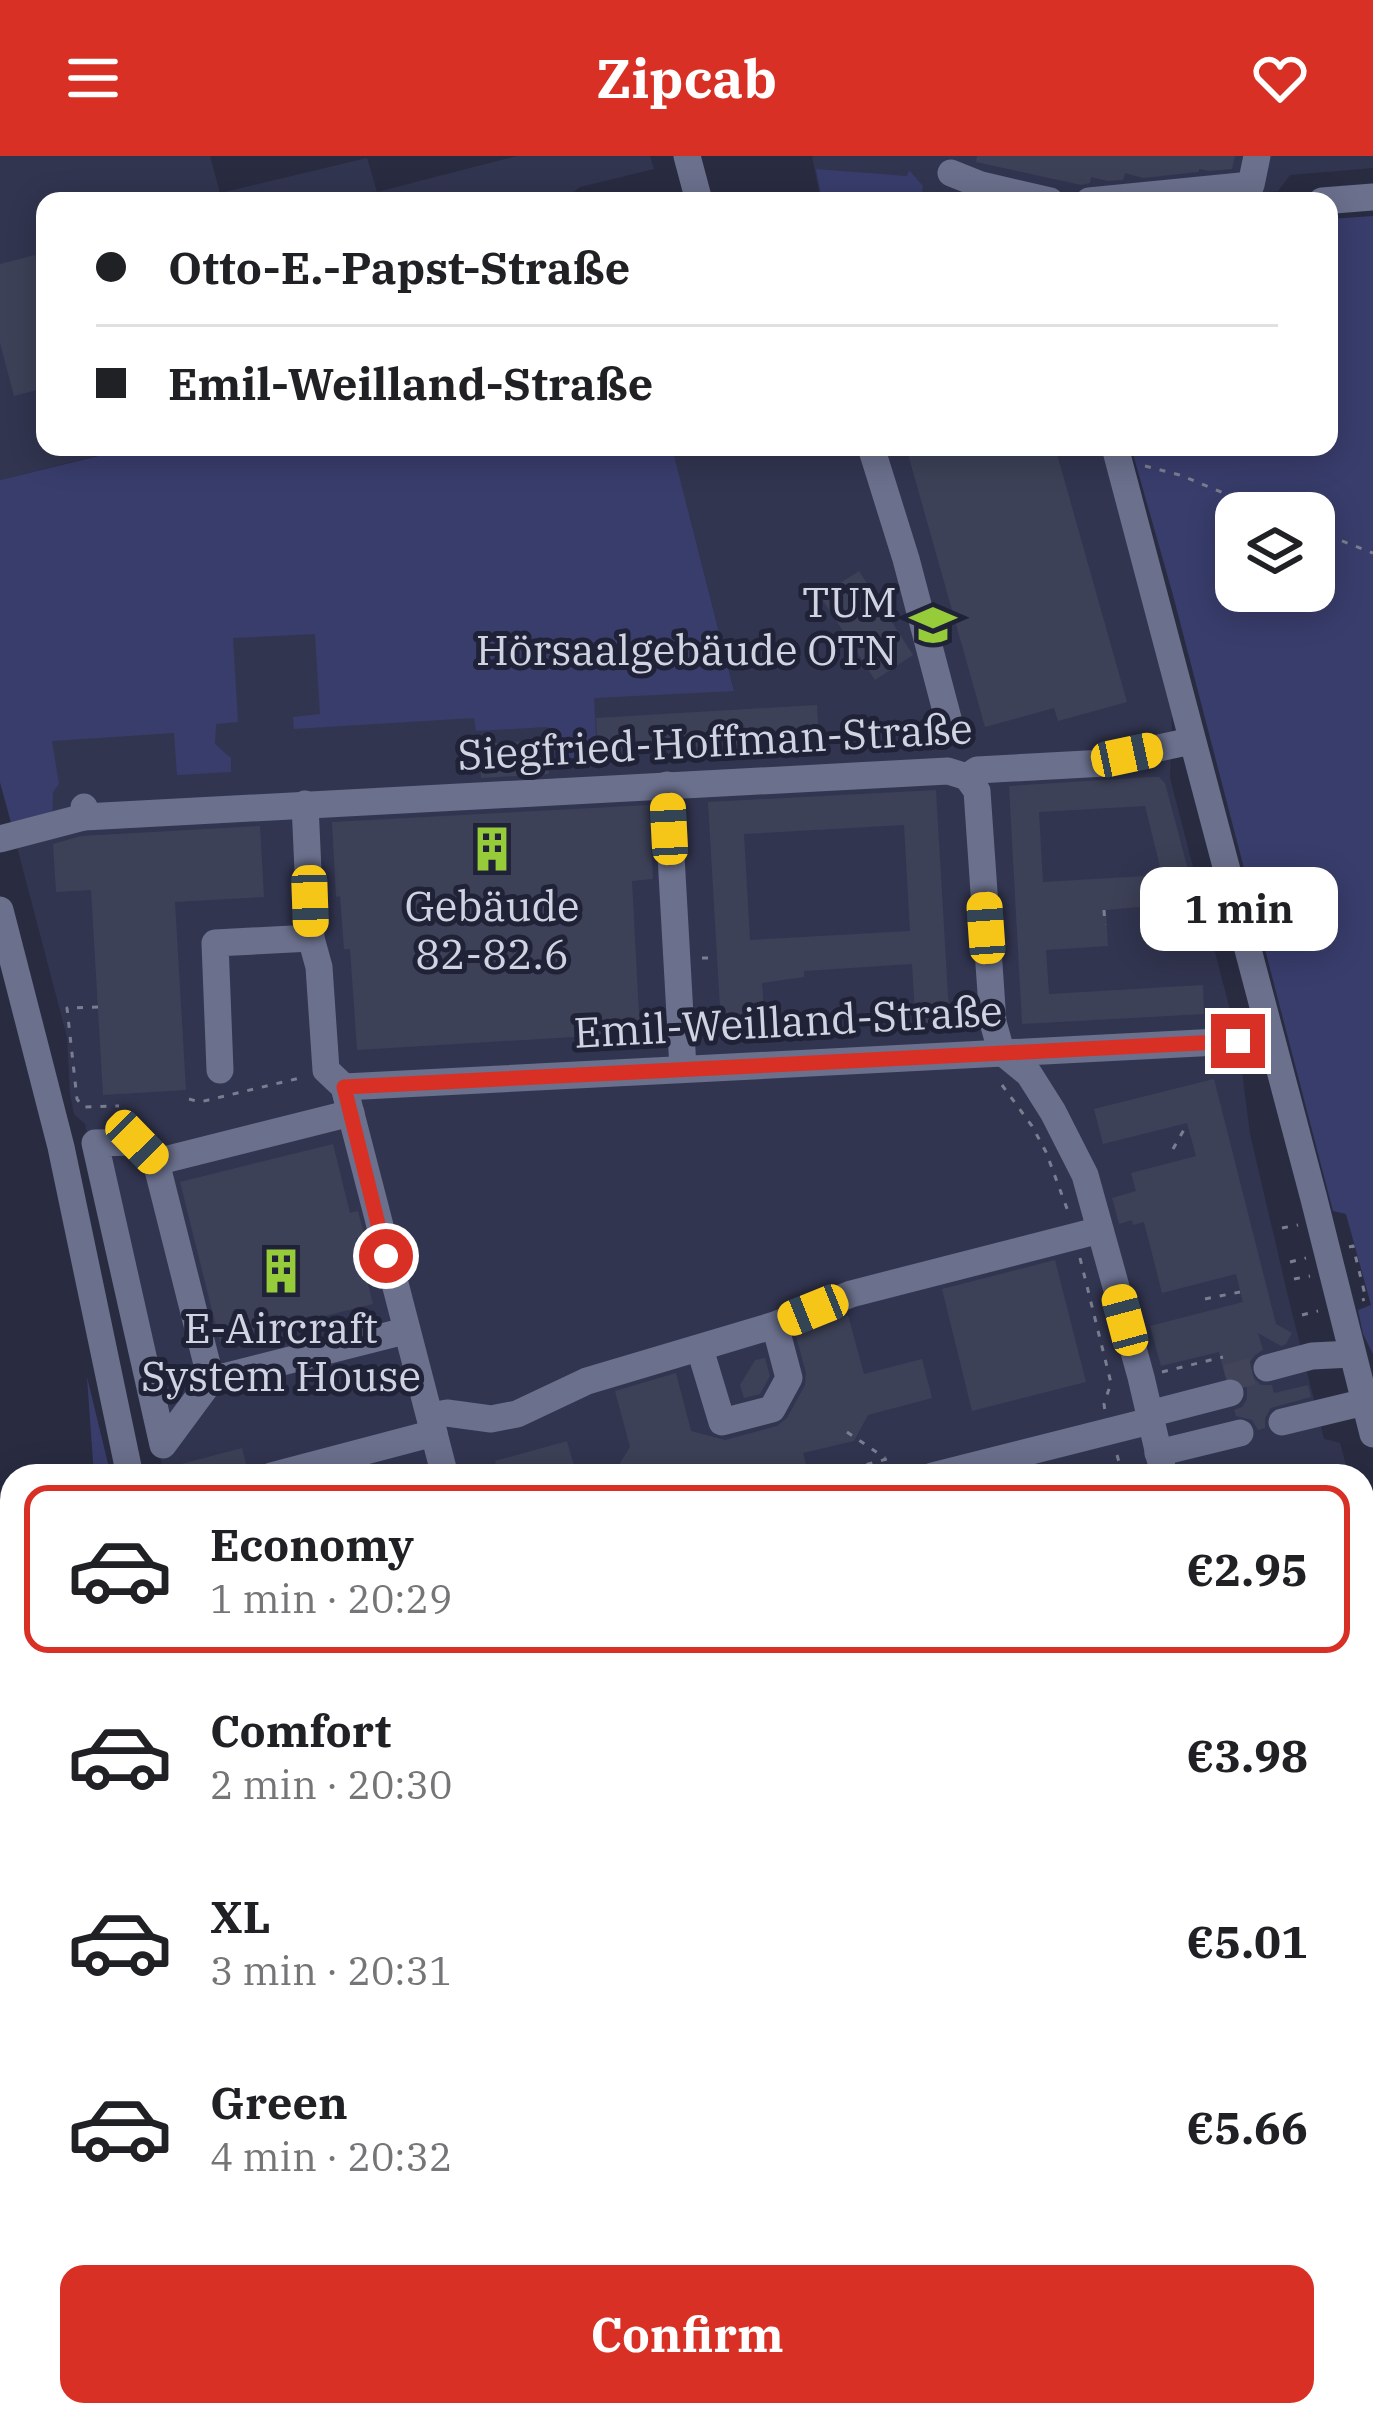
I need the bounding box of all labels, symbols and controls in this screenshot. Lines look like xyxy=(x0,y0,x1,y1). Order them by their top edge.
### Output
text: Zipcab xyxy=(596,43,777,113)
icon: menu xyxy=(60,45,126,111)
icon: heart xyxy=(1247,45,1313,111)
text: Otto-E.-Papst-Straße xyxy=(168,238,630,296)
text: Emil-Weilland-Straße xyxy=(168,354,653,412)
map controls xyxy=(1215,492,1335,612)
button: layers xyxy=(1215,492,1335,612)
place label: TUM Hörsaalgebäude OTN xyxy=(476,574,897,677)
school or university icon: TUM Hörsaalgebäude OTN xyxy=(908,600,958,650)
street label: Siegfried-Hoffman-Straße xyxy=(456,700,974,782)
car xyxy=(1088,730,1166,780)
car xyxy=(649,792,689,866)
building icon: Gebäude 82-82.6 xyxy=(467,824,517,874)
car xyxy=(291,864,329,938)
callout: 1 min xyxy=(1139,867,1337,951)
place label: Gebäude 82-82.6 xyxy=(404,878,580,981)
text: 1 min xyxy=(1184,883,1294,934)
car xyxy=(966,891,1006,965)
street label: Emil-Weilland-Straße xyxy=(572,982,1004,1060)
route end xyxy=(1211,1014,1265,1068)
car xyxy=(99,1104,175,1180)
route start xyxy=(359,1229,413,1283)
building icon: E-Aircraft System House xyxy=(256,1246,306,1296)
car xyxy=(773,1280,853,1340)
car xyxy=(1098,1281,1152,1359)
place label: E-Aircraft System House xyxy=(141,1300,421,1403)
icon: car xyxy=(66,1515,174,1623)
text: Economy xyxy=(210,1515,414,1573)
text: €2.95 xyxy=(1186,1540,1308,1598)
text: 1 min · 20:29 xyxy=(210,1573,452,1624)
icon: car xyxy=(66,1701,174,1809)
text: Comfort xyxy=(210,1701,391,1759)
text: €3.98 xyxy=(1186,1726,1308,1784)
text: 2 min · 20:30 xyxy=(210,1759,452,1810)
icon: car xyxy=(66,1887,174,1995)
text: XL xyxy=(210,1887,271,1945)
text: €5.01 xyxy=(1186,1912,1308,1970)
text: 3 min · 20:31 xyxy=(210,1945,452,1996)
icon: car xyxy=(66,2073,174,2181)
text: Green xyxy=(210,2073,348,2131)
text: €5.66 xyxy=(1186,2098,1308,2156)
text: 4 min · 20:32 xyxy=(210,2131,452,2182)
button: Confirm xyxy=(60,2265,1314,2403)

